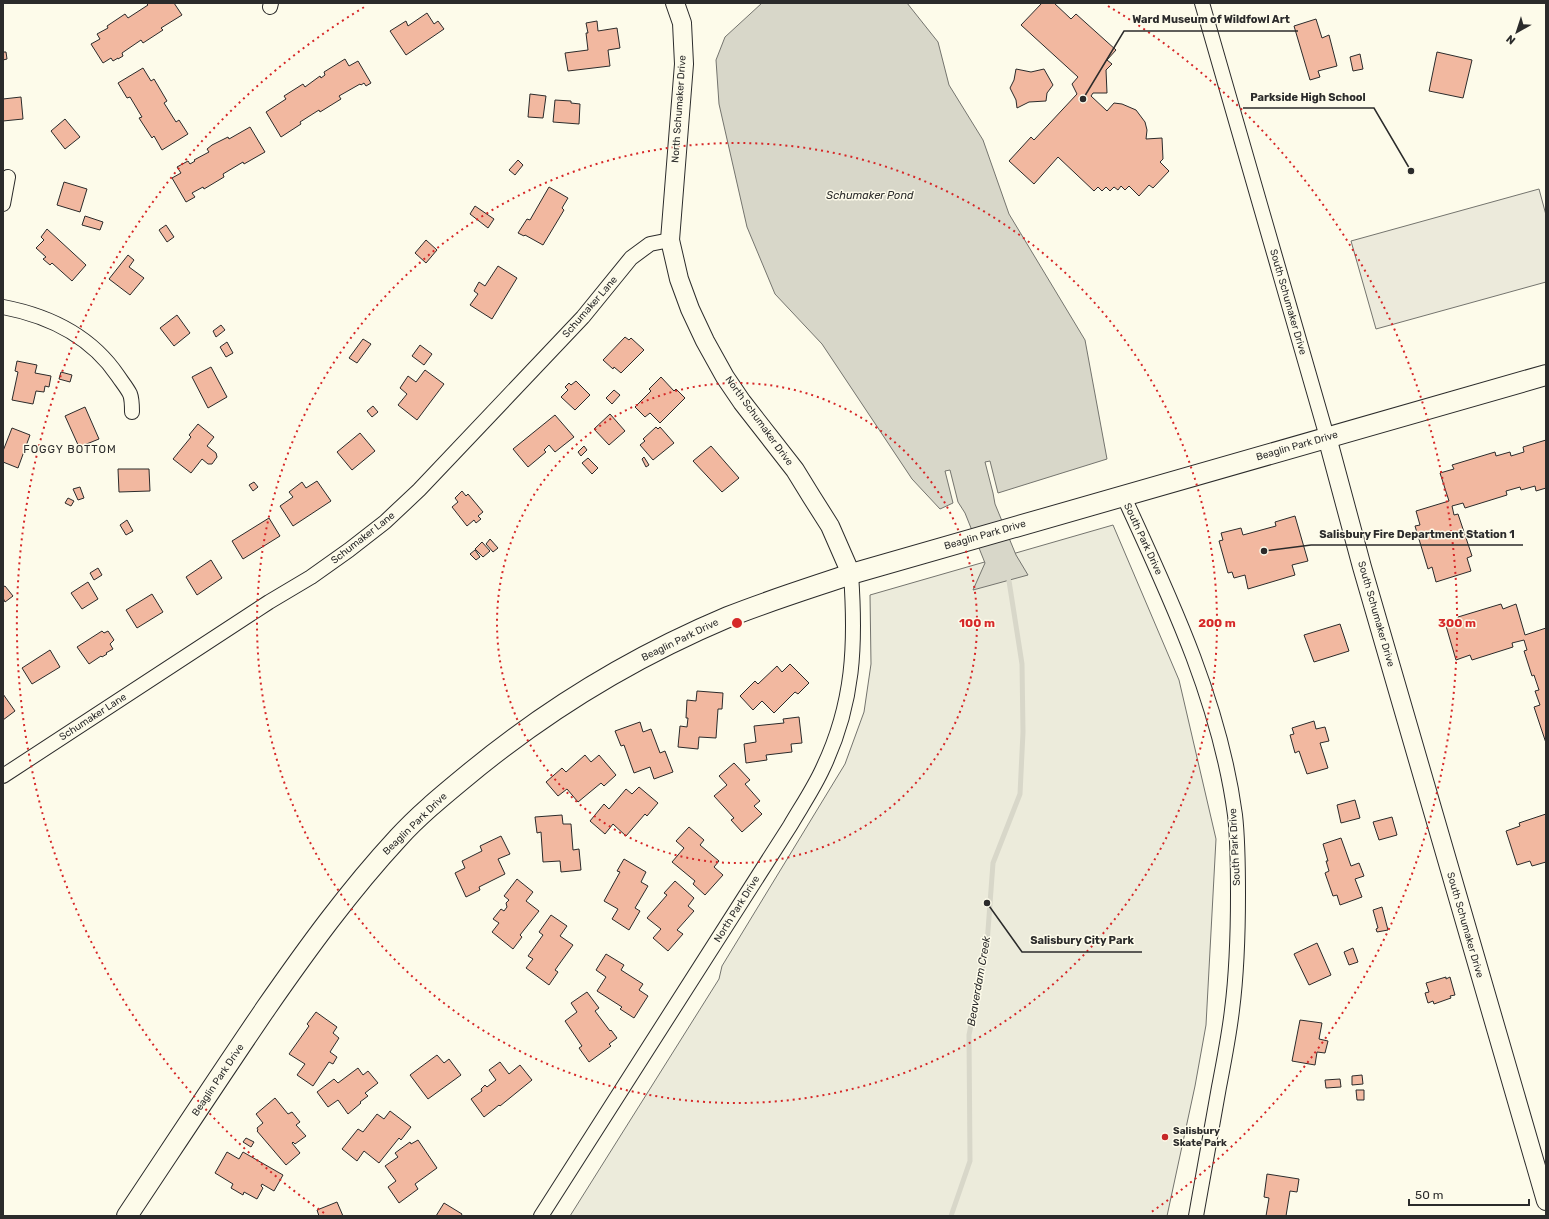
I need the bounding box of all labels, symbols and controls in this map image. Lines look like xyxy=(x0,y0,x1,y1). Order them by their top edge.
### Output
callout: Ward Museum of Wildfowl Art xyxy=(1124,8,1298,31)
north arrow xyxy=(1497,12,1537,52)
text: Ward Museum of Wildfowl Art xyxy=(1132,13,1290,26)
text: N xyxy=(1504,32,1518,47)
street label: North Schumaker Drive xyxy=(669,54,689,163)
callout: Parkside High School xyxy=(1243,85,1374,108)
text: Parkside High School xyxy=(1250,91,1366,104)
water label: Schumaker Pond xyxy=(826,189,914,202)
street label: South Schumaker Drive xyxy=(1267,248,1309,357)
street label: Schumaker Lane xyxy=(560,273,620,340)
street label: North Schumaker Drive xyxy=(722,374,796,468)
street label: Beaglin Park Drive xyxy=(1255,428,1340,463)
district label: FOGGY BOTTOM xyxy=(23,443,117,456)
street label: South Park Drive xyxy=(1121,501,1165,577)
street label: Schumaker Lane xyxy=(329,509,398,567)
street label: Beaglin Park Drive xyxy=(943,517,1028,552)
callout: Salisbury Fire Department Station 1 xyxy=(1311,522,1523,545)
text: Salisbury Fire Department Station 1 xyxy=(1319,528,1515,541)
street label: South Schumaker Drive xyxy=(1355,560,1397,669)
street label: Beaglin Park Drive xyxy=(639,616,721,664)
centre of rings xyxy=(730,616,744,630)
text: 100 m xyxy=(959,616,995,630)
text: 200 m xyxy=(1198,616,1236,630)
text: 300 m xyxy=(1438,616,1476,630)
street label: Schumaker Lane xyxy=(57,691,129,743)
street label: Beaglin Park Drive xyxy=(380,790,450,858)
street label: South Park Drive xyxy=(1227,808,1243,886)
street label: South Schumaker Drive xyxy=(1444,871,1486,980)
street label: North Park Drive xyxy=(712,873,762,944)
callout: Salisbury City Park xyxy=(1022,929,1142,952)
text: Salisbury City Park xyxy=(1030,934,1134,947)
water label: Beaverdam Creek xyxy=(965,935,993,1027)
street label: Beaglin Park Drive xyxy=(189,1041,247,1118)
place label: Salisbury Skate Park xyxy=(1173,1125,1227,1149)
marker: Salisbury Skate Park xyxy=(1160,1132,1170,1142)
scale bar xyxy=(1409,1181,1529,1207)
text: 50 m xyxy=(1415,1188,1443,1202)

